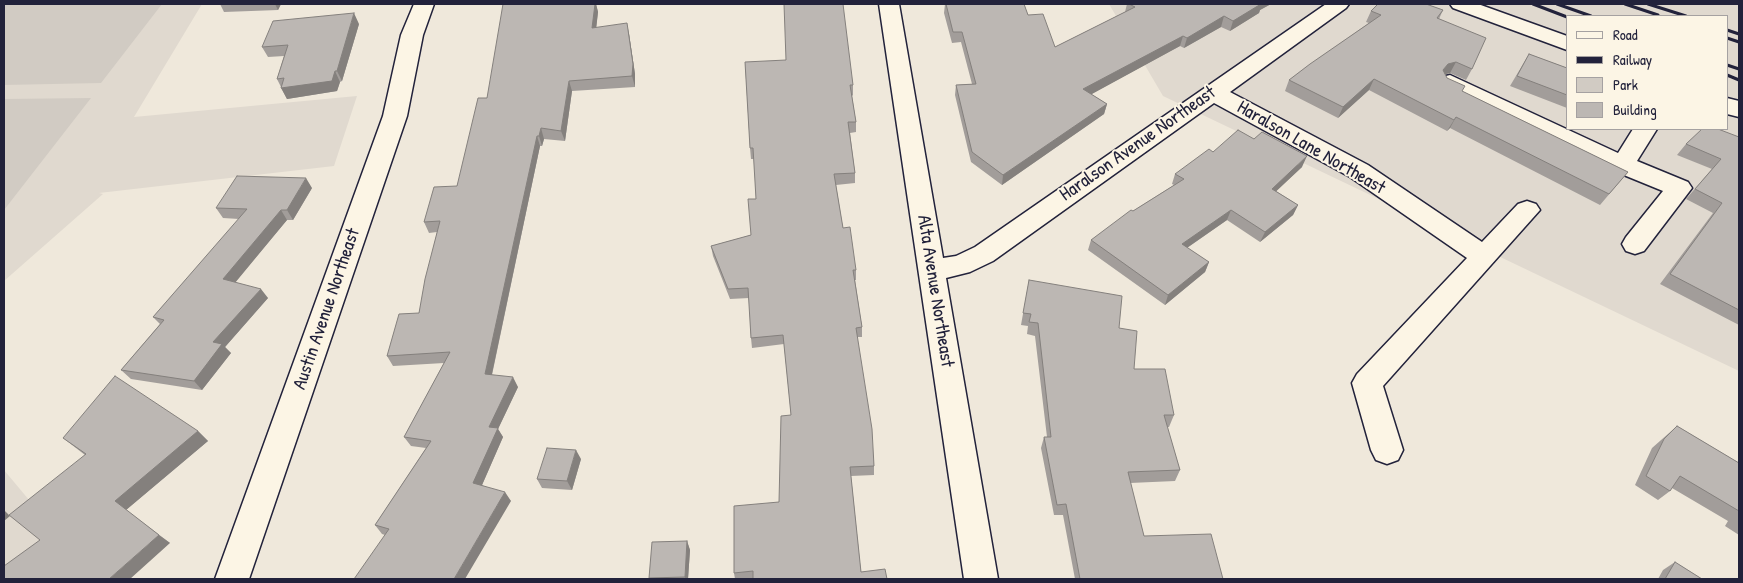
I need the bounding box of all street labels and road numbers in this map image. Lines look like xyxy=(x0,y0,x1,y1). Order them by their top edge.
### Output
street label: Haralson Avenue Northeast xyxy=(1056,82,1220,206)
street label: Haralson Lane Northeast xyxy=(1233,96,1389,200)
street label: Alta Avenue Northeast xyxy=(912,213,958,369)
street label: Austin Avenue Northeast xyxy=(289,225,365,393)

